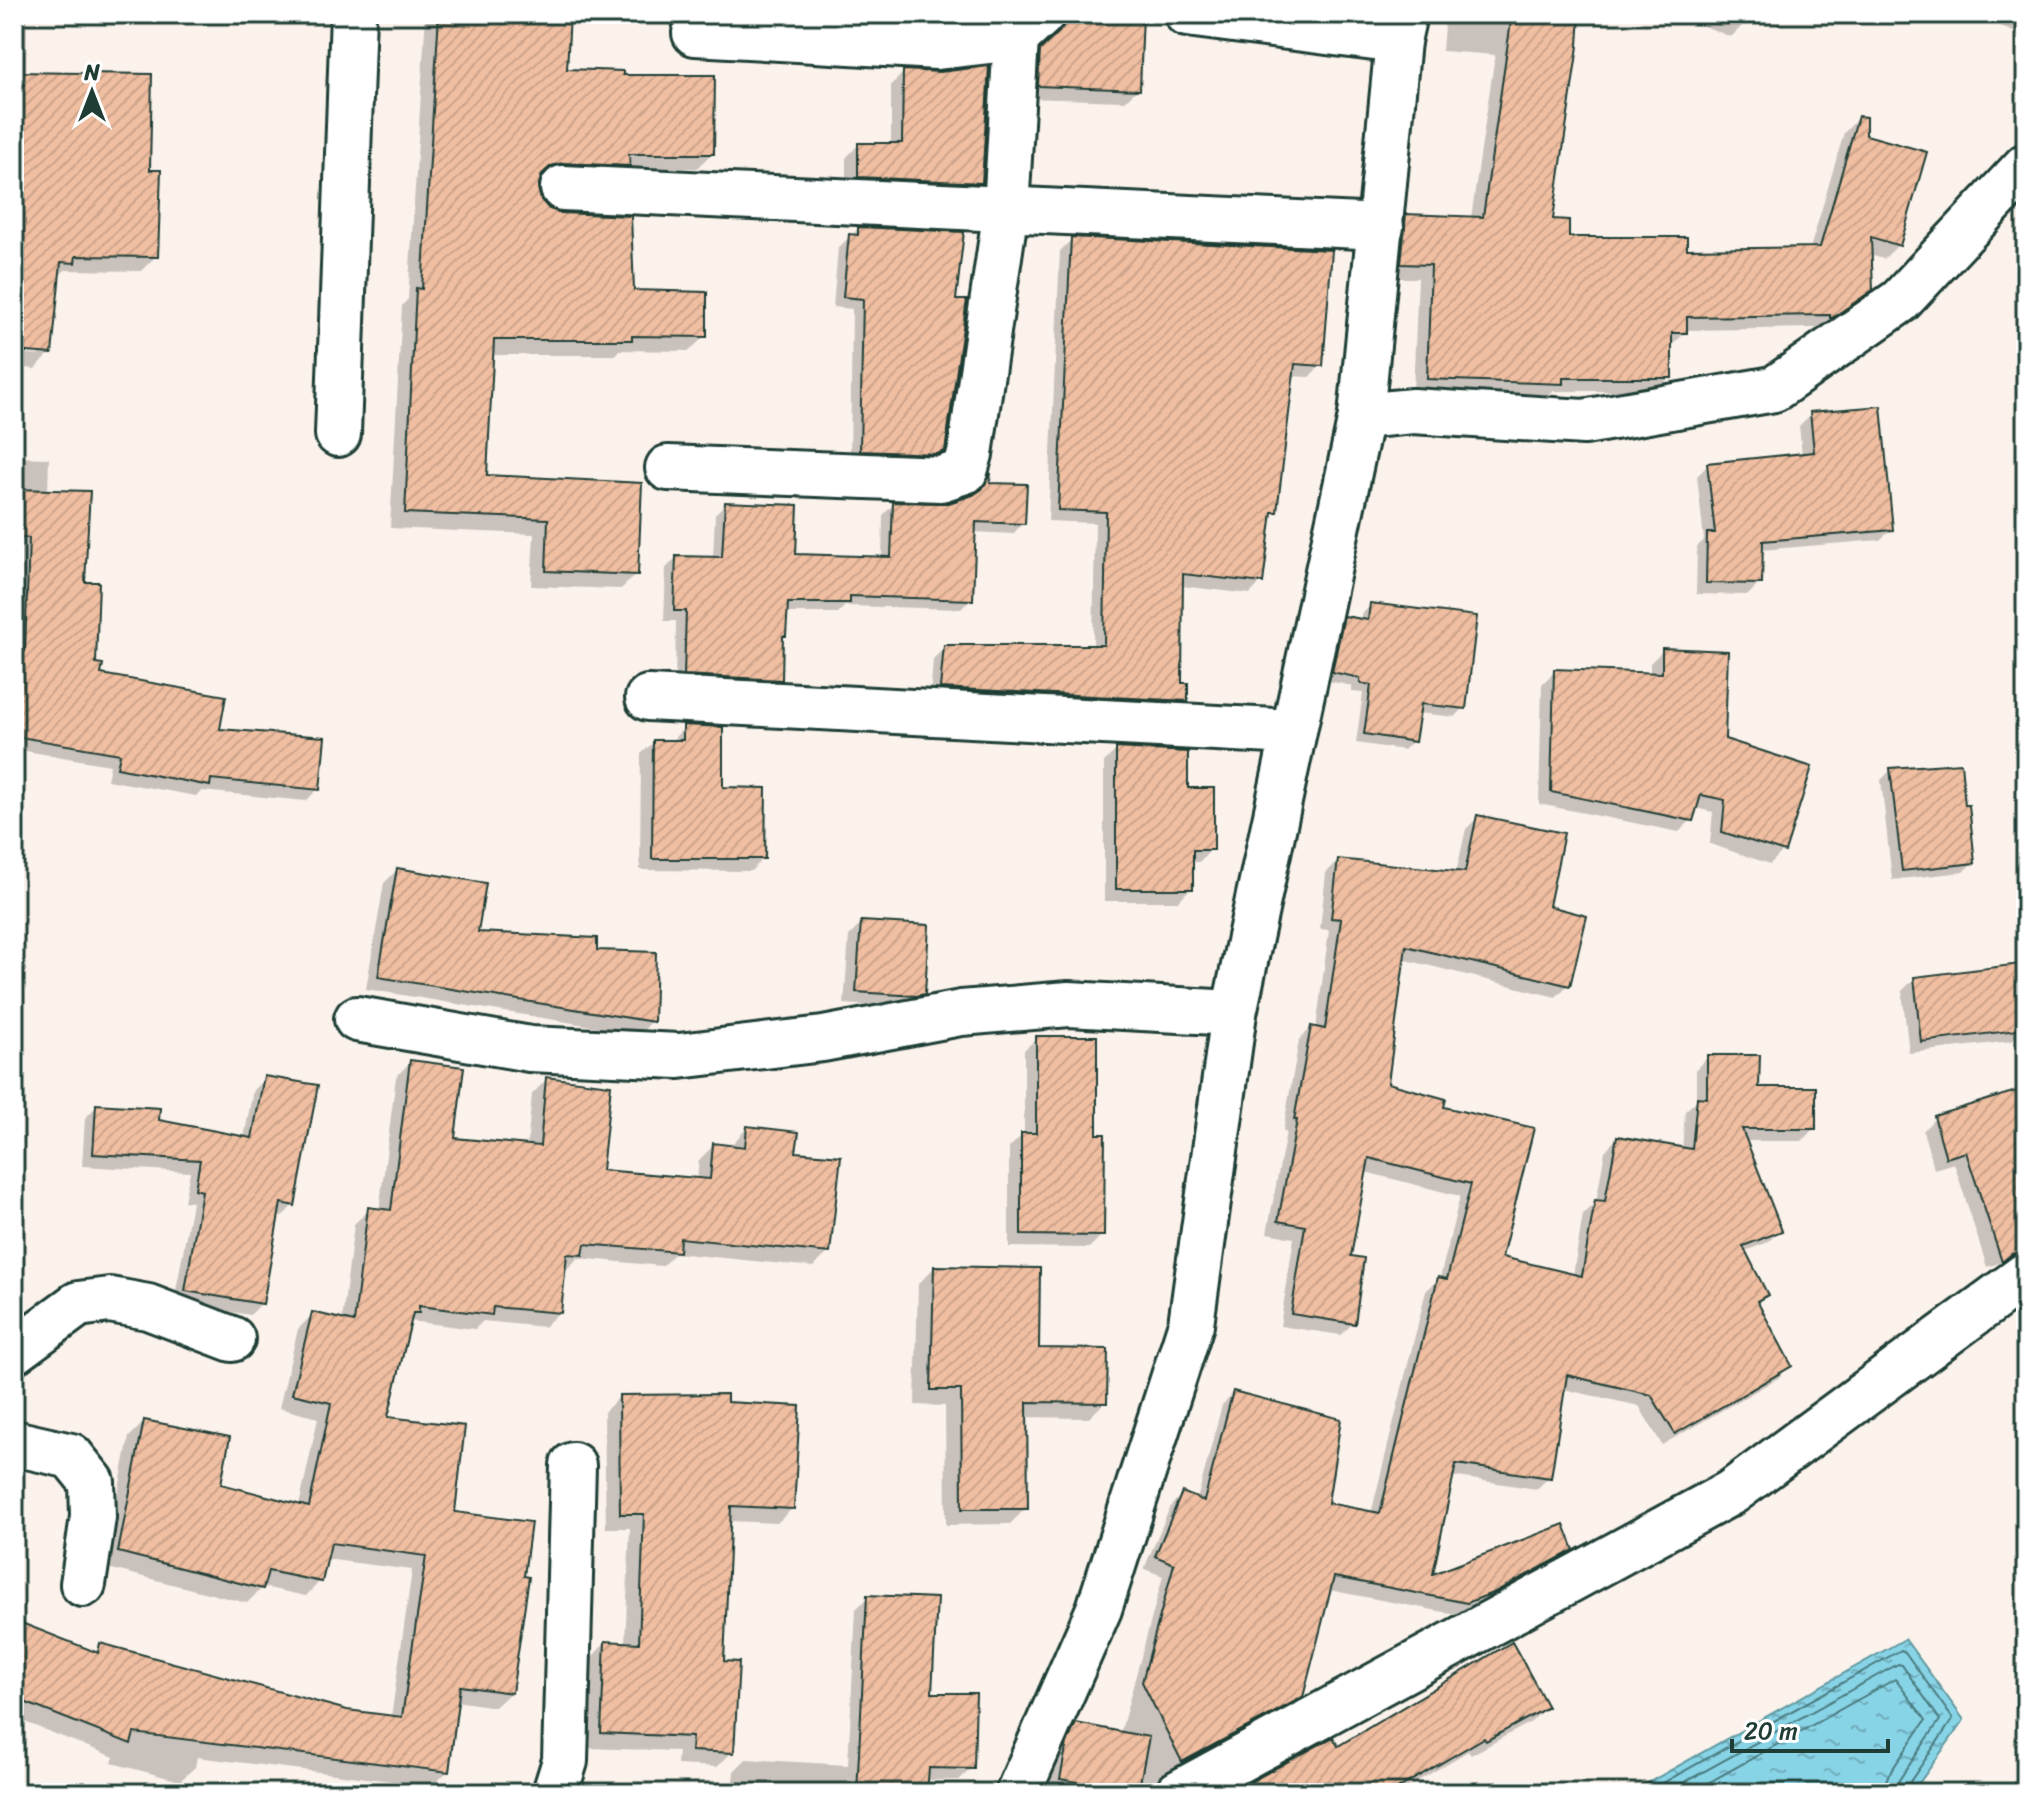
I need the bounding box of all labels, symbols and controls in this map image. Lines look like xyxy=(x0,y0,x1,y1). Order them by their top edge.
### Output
north arrow xyxy=(52,52,132,132)
text: N xyxy=(83,53,100,92)
scale bar xyxy=(1732,1703,1888,1753)
text: 20 m xyxy=(1744,1710,1798,1752)

